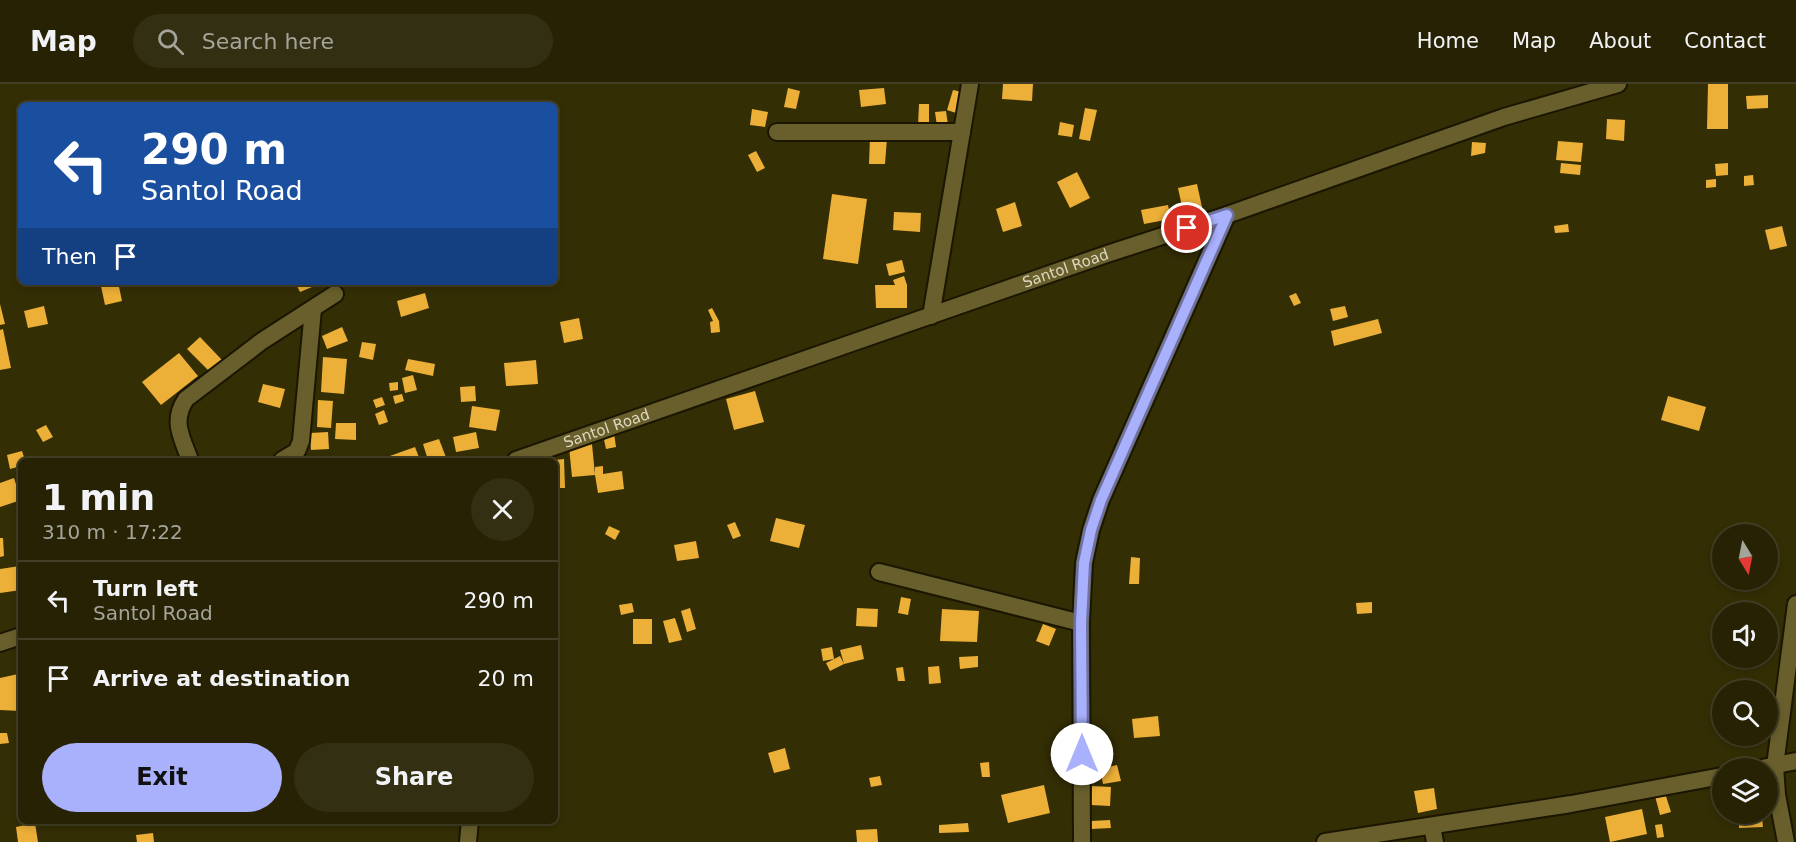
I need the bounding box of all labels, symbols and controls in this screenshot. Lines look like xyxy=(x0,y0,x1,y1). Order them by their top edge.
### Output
search box xyxy=(133,14,553,68)
text: Map xyxy=(30,25,97,58)
icon: search xyxy=(154,25,187,58)
text: Search here xyxy=(202,29,334,54)
text: Home xyxy=(1417,29,1479,53)
text: Map xyxy=(1512,29,1556,53)
text: About xyxy=(1589,29,1651,53)
text: Contact xyxy=(1684,29,1766,53)
text: 290 m xyxy=(141,125,287,174)
icon: left xyxy=(42,126,120,204)
text: Santol Road xyxy=(141,175,303,206)
pin xyxy=(1161,202,1212,253)
icon: arrive xyxy=(1170,211,1203,244)
icon: arrive xyxy=(109,240,142,273)
text: Then xyxy=(42,244,97,269)
street label: Santol Road xyxy=(1020,245,1111,292)
street label: Santol Road xyxy=(561,405,652,452)
text: 1 min xyxy=(42,477,155,518)
button: close xyxy=(471,478,534,541)
text: 310 m · 17:22 xyxy=(42,520,183,544)
north arrow xyxy=(1712,524,1778,590)
map controls xyxy=(1712,524,1778,824)
text: Turn left xyxy=(93,576,198,601)
icon: left xyxy=(42,584,75,617)
text: 290 m xyxy=(464,588,534,613)
text: Santol Road xyxy=(93,601,213,625)
button: sound xyxy=(1712,602,1778,668)
icon: arrive xyxy=(42,662,75,695)
text: Arrive at destination xyxy=(93,666,350,691)
text: 20 m xyxy=(478,666,534,691)
button: search xyxy=(1712,680,1778,746)
position arrow xyxy=(1050,722,1114,786)
button: Exit xyxy=(42,743,282,812)
button: Share xyxy=(294,743,534,812)
button: layers xyxy=(1712,758,1778,824)

